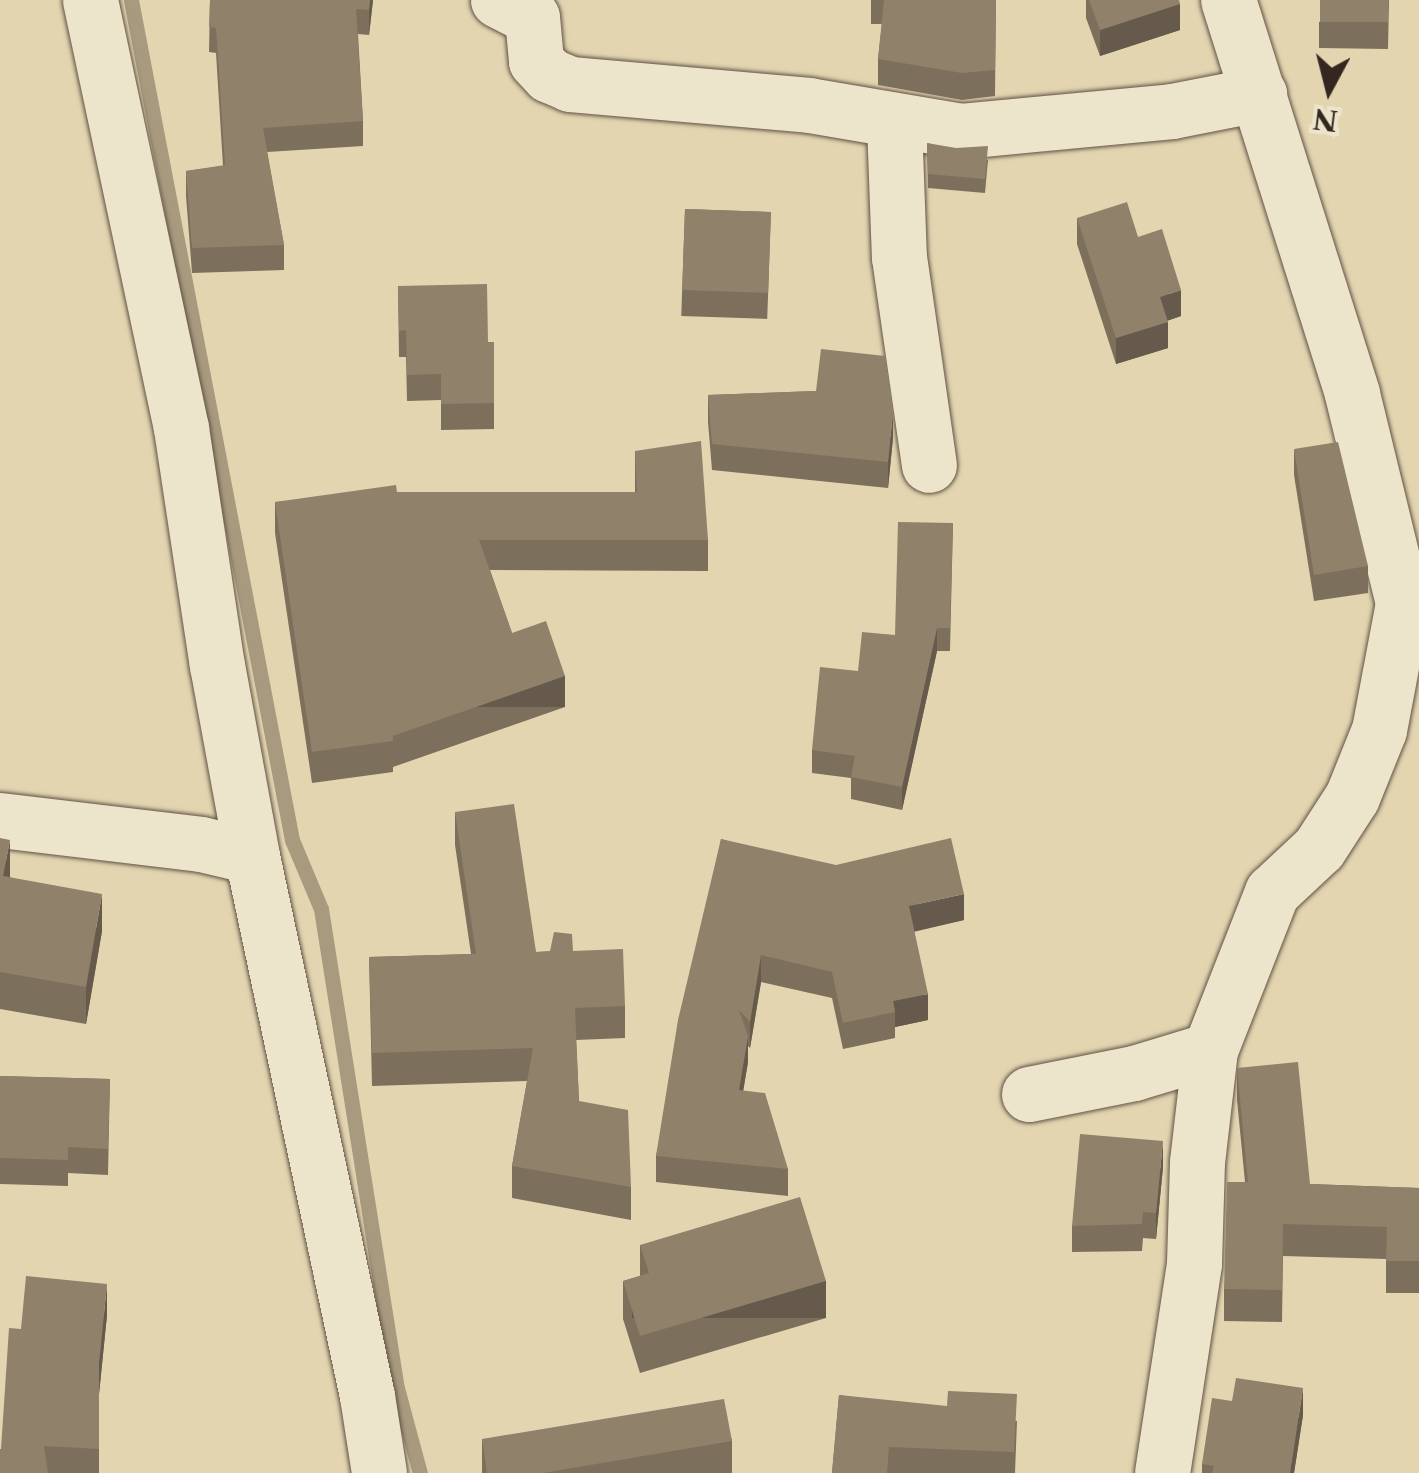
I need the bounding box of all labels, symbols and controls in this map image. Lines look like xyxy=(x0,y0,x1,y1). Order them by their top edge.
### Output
north arrow xyxy=(1279,40,1379,140)
text: N xyxy=(1311,101,1339,138)

